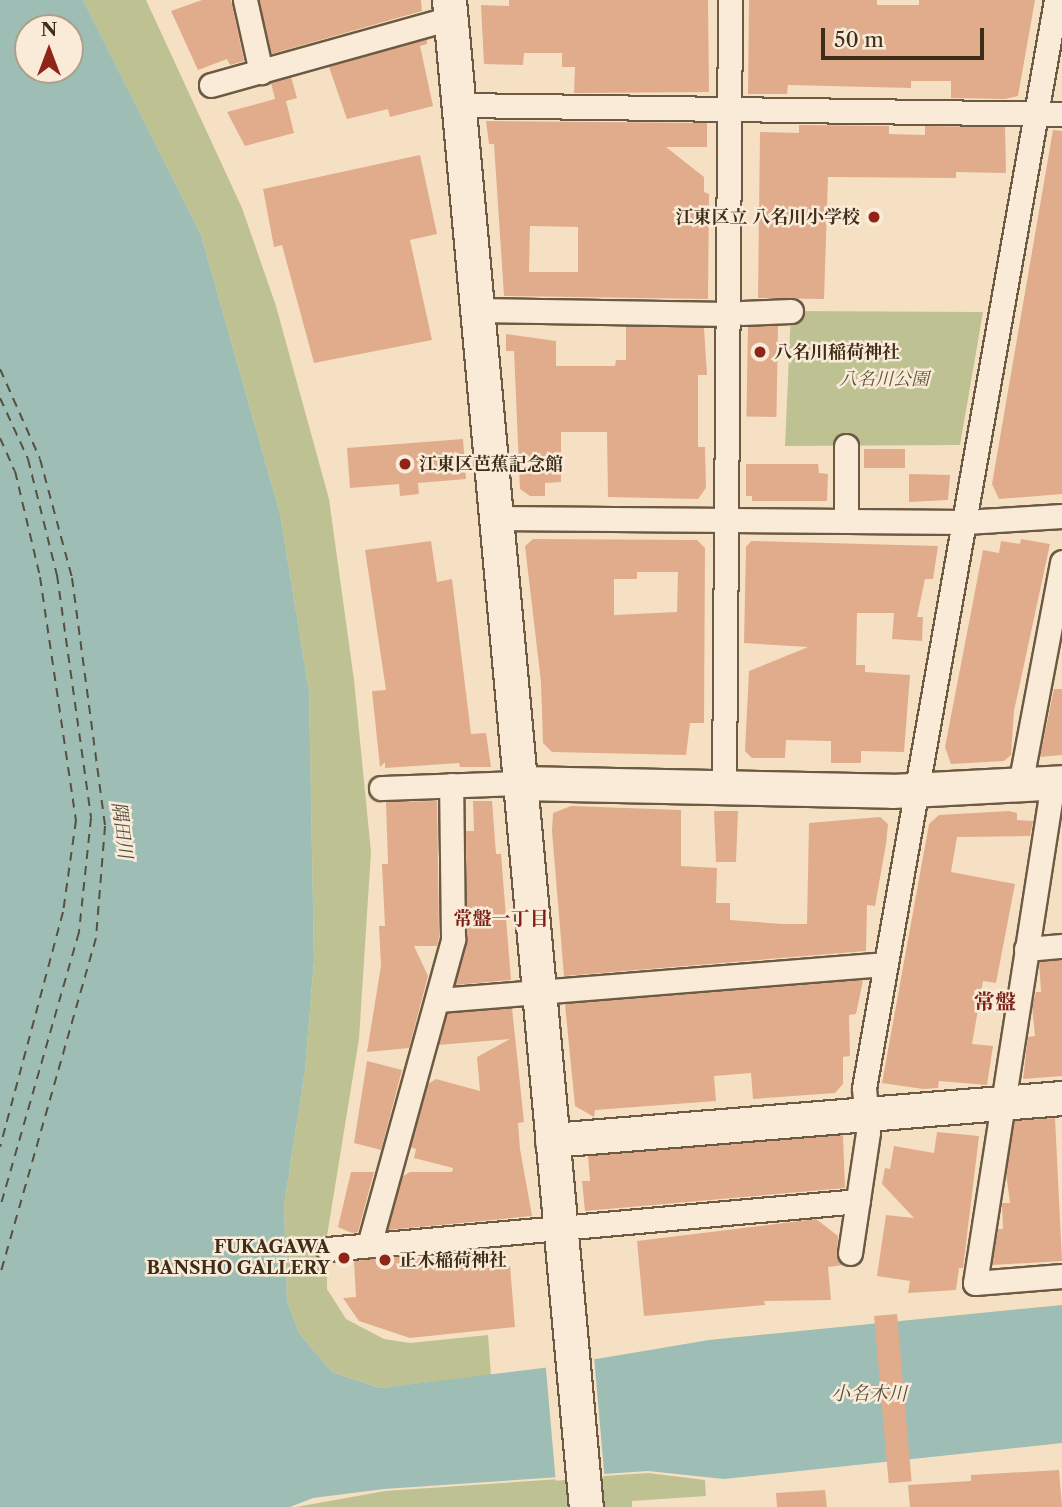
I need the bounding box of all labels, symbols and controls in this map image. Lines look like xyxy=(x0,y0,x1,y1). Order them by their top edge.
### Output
north arrow xyxy=(14,14,84,84)
scale bar xyxy=(824,14,987,58)
text: N xyxy=(41,18,57,41)
text: 50 m xyxy=(834,27,884,52)
place label: 江東区立 八名川小学校 xyxy=(675,206,860,228)
marker: 江東区立 八名川小学校 xyxy=(866,209,882,225)
place label: 八名川稲荷神社 xyxy=(774,341,900,363)
marker: 八名川稲荷神社 xyxy=(752,344,768,360)
park label: 八名川公園 xyxy=(839,368,929,390)
place label: 江東区芭蕉記念館 xyxy=(419,453,563,475)
marker: 江東区芭蕉記念館 xyxy=(397,456,413,472)
water label: 隅田川 xyxy=(107,800,137,860)
district label: 常盤一丁目 xyxy=(454,908,548,930)
district label: 常盤 xyxy=(974,989,1016,1015)
place label: FUKAGAWA BANSHO GALLERY xyxy=(147,1237,330,1280)
place label: 正木稲荷神社 xyxy=(399,1249,507,1271)
marker: FUKAGAWA BANSHO GALLERY xyxy=(336,1250,352,1266)
marker: 正木稲荷神社 xyxy=(377,1252,393,1268)
water label: 小名木川 xyxy=(831,1383,907,1405)

